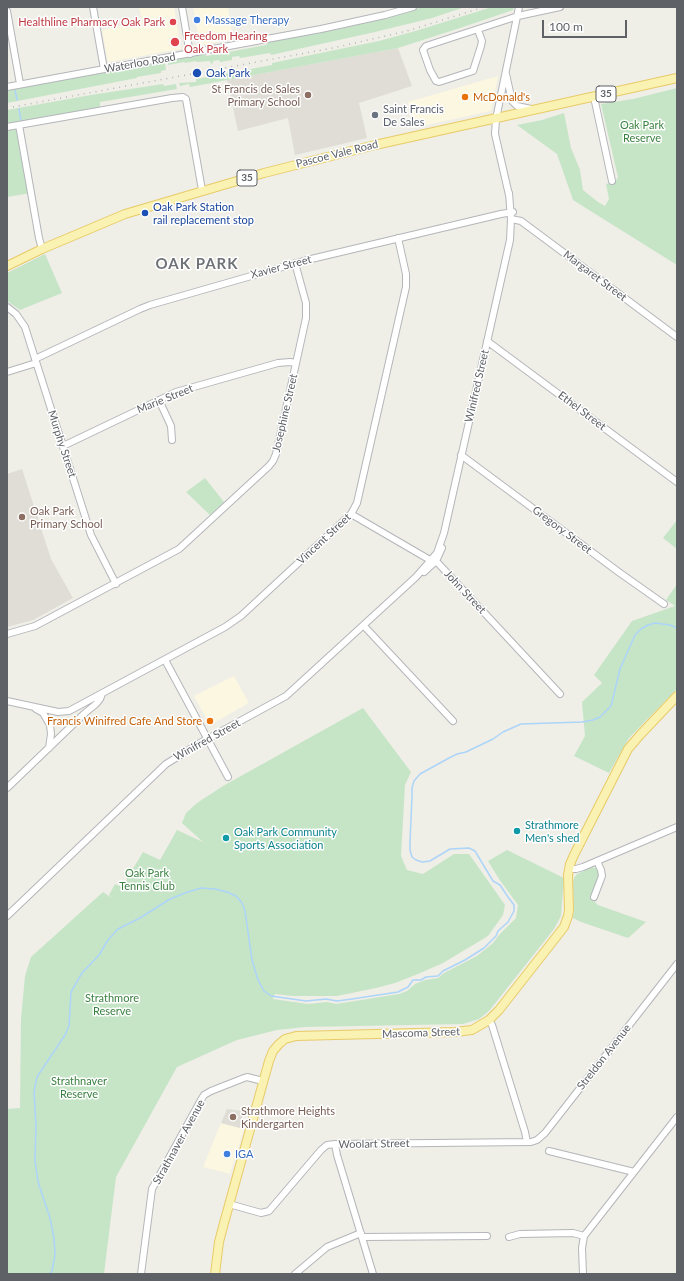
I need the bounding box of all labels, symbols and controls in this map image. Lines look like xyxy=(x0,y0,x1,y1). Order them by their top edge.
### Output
scale bar xyxy=(544,12,629,38)
place label: Massage Therapy xyxy=(205,13,289,27)
place label: Healthline Pharmacy Oak Park xyxy=(18,15,165,29)
marker: Massage Therapy xyxy=(192,15,202,25)
marker: Healthline Pharmacy Oak Park xyxy=(168,17,178,27)
text: 100 m xyxy=(549,19,583,34)
place label: Freedom Hearing Oak Park xyxy=(184,29,267,55)
marker: Freedom Hearing Oak Park xyxy=(169,36,181,48)
street label: Waterloo Road xyxy=(103,50,177,76)
place label: Oak Park xyxy=(206,66,250,80)
marker: Oak Park xyxy=(191,67,203,79)
place label: St Francis de Sales Primary School xyxy=(211,82,300,108)
road number: 35 xyxy=(596,86,616,102)
marker: St Francis de Sales Primary School xyxy=(303,90,313,100)
place label: McDonald's xyxy=(473,90,530,104)
marker: McDonald's xyxy=(460,92,470,102)
place label: Saint Francis De Sales xyxy=(383,102,444,128)
marker: Saint Francis De Sales xyxy=(370,110,380,120)
park label: Oak Park Reserve xyxy=(620,118,664,144)
street label: Pascoe Vale Road xyxy=(294,137,380,171)
road number: 35 xyxy=(237,170,257,186)
place label: Oak Park Station rail replacement stop xyxy=(153,200,254,226)
marker: Oak Park Station rail replacement stop xyxy=(140,208,150,218)
street label: Margaret Street xyxy=(561,248,629,304)
street label: Xavier Street xyxy=(249,253,313,281)
district label: OAK PARK xyxy=(155,255,239,273)
street label: Winifred Street xyxy=(462,348,492,424)
street label: Josephine Street xyxy=(270,373,300,453)
street label: Marie Street xyxy=(135,382,195,416)
street label: Ethel Street xyxy=(556,389,608,433)
street label: Murphy Street xyxy=(45,409,79,479)
street label: Gregory Street xyxy=(530,503,594,557)
place label: Oak Park Primary School xyxy=(30,504,103,530)
street label: Vincent Street xyxy=(294,511,354,567)
marker: Oak Park Primary School xyxy=(17,512,27,522)
street label: John Street xyxy=(442,567,488,617)
place label: Francis Winifred Cafe And Store xyxy=(47,714,202,728)
street label: Winifred Street xyxy=(171,716,243,764)
marker: Francis Winifred Cafe And Store xyxy=(205,716,215,726)
place label: Strathmore Men's shed xyxy=(525,818,579,844)
place label: Oak Park Community Sports Association xyxy=(234,825,337,851)
marker: Strathmore Men's shed xyxy=(512,826,522,836)
marker: Oak Park Community Sports Association xyxy=(221,833,231,843)
park label: Oak Park Tennis Club xyxy=(119,866,175,892)
park label: Strathmore Reserve xyxy=(85,991,139,1017)
street label: Streldon Avenue xyxy=(574,1022,634,1092)
street label: Mascoma Street xyxy=(382,1025,460,1041)
park label: Strathnaver Reserve xyxy=(51,1074,107,1100)
street label: Strathnaver Avenue xyxy=(150,1097,208,1187)
place label: Strathmore Heights Kindergarten xyxy=(241,1104,335,1130)
marker: Strathmore Heights Kindergarten xyxy=(228,1112,238,1122)
street label: Woolart Street xyxy=(338,1137,410,1151)
place label: IGA xyxy=(235,1147,253,1161)
marker: IGA xyxy=(222,1149,232,1159)

